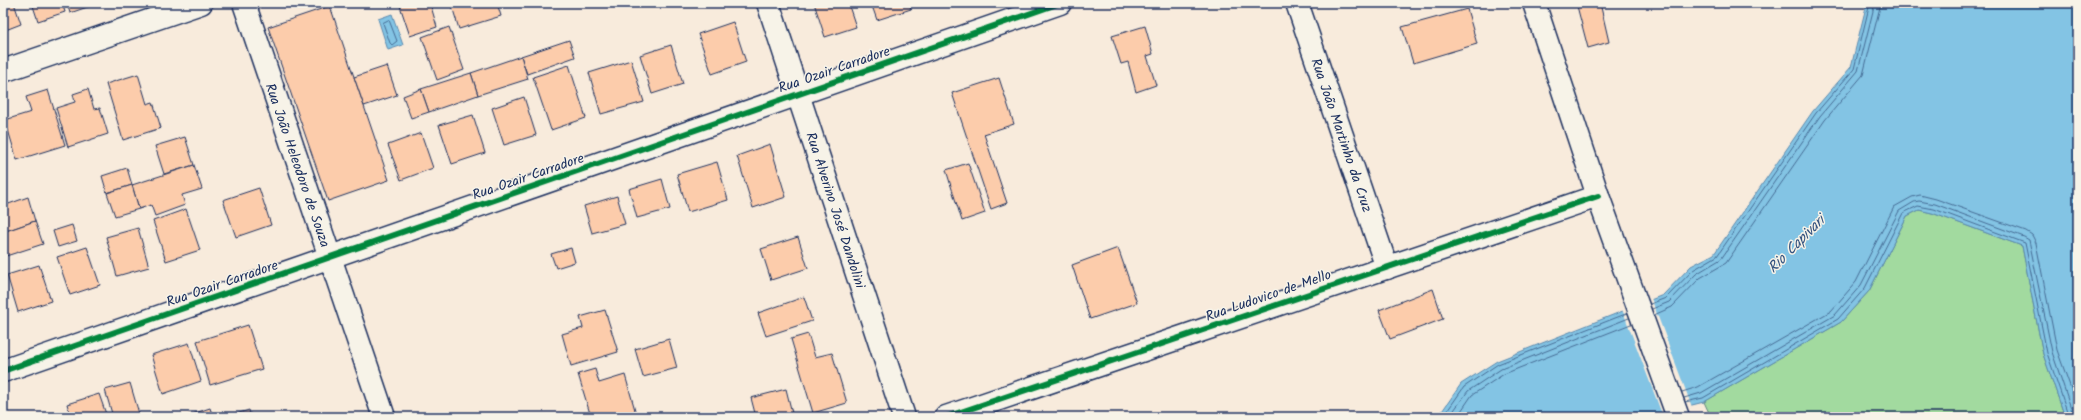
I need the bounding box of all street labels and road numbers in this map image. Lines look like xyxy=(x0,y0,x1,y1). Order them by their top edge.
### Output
street label: Rua Ozair Carradore xyxy=(775,40,894,99)
street label: Rua João Martinho da Cruz xyxy=(1304,55,1378,215)
street label: Rua João Heleodoro de Souza xyxy=(259,80,336,250)
street label: Rua Alverino José Dandolini xyxy=(799,129,871,292)
street label: Rua Ozair Carradore xyxy=(469,147,588,206)
street label: Rua Ozair Carradore xyxy=(163,254,282,313)
street label: Rua Ludovico de Mello xyxy=(1202,264,1334,328)

